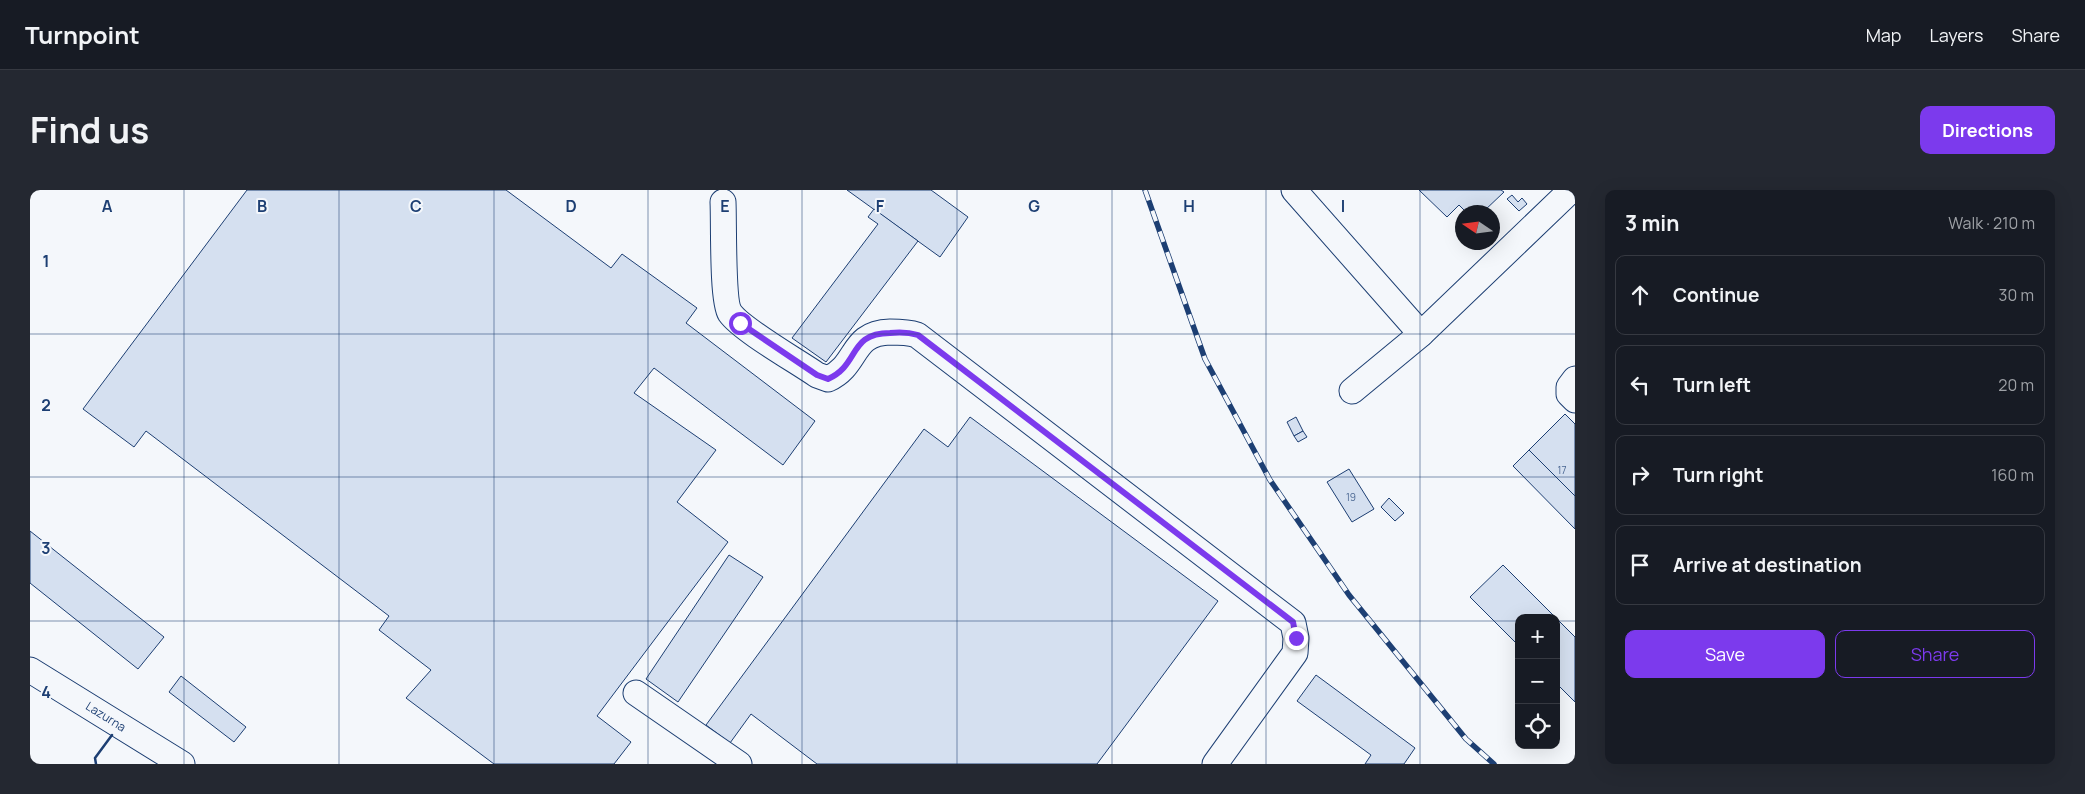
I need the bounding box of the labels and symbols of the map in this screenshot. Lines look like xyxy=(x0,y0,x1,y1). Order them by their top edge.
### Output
text: A xyxy=(102,195,113,217)
text: B xyxy=(257,195,267,217)
text: C xyxy=(410,195,422,217)
text: D xyxy=(565,195,577,217)
text: E xyxy=(720,195,730,217)
text: F xyxy=(876,195,885,217)
text: G xyxy=(1028,195,1040,217)
text: H xyxy=(1183,195,1195,217)
text: I xyxy=(1341,195,1345,217)
north arrow xyxy=(1455,205,1500,250)
text: 1 xyxy=(42,250,50,272)
route start xyxy=(729,312,752,335)
text: 2 xyxy=(41,394,51,416)
house number: 17 xyxy=(1558,463,1566,477)
house number: 19 xyxy=(1346,490,1356,504)
text: 3 xyxy=(41,537,51,559)
route end xyxy=(1285,627,1308,650)
text: 4 xyxy=(41,681,51,703)
street label: Lazurna xyxy=(83,697,129,735)

